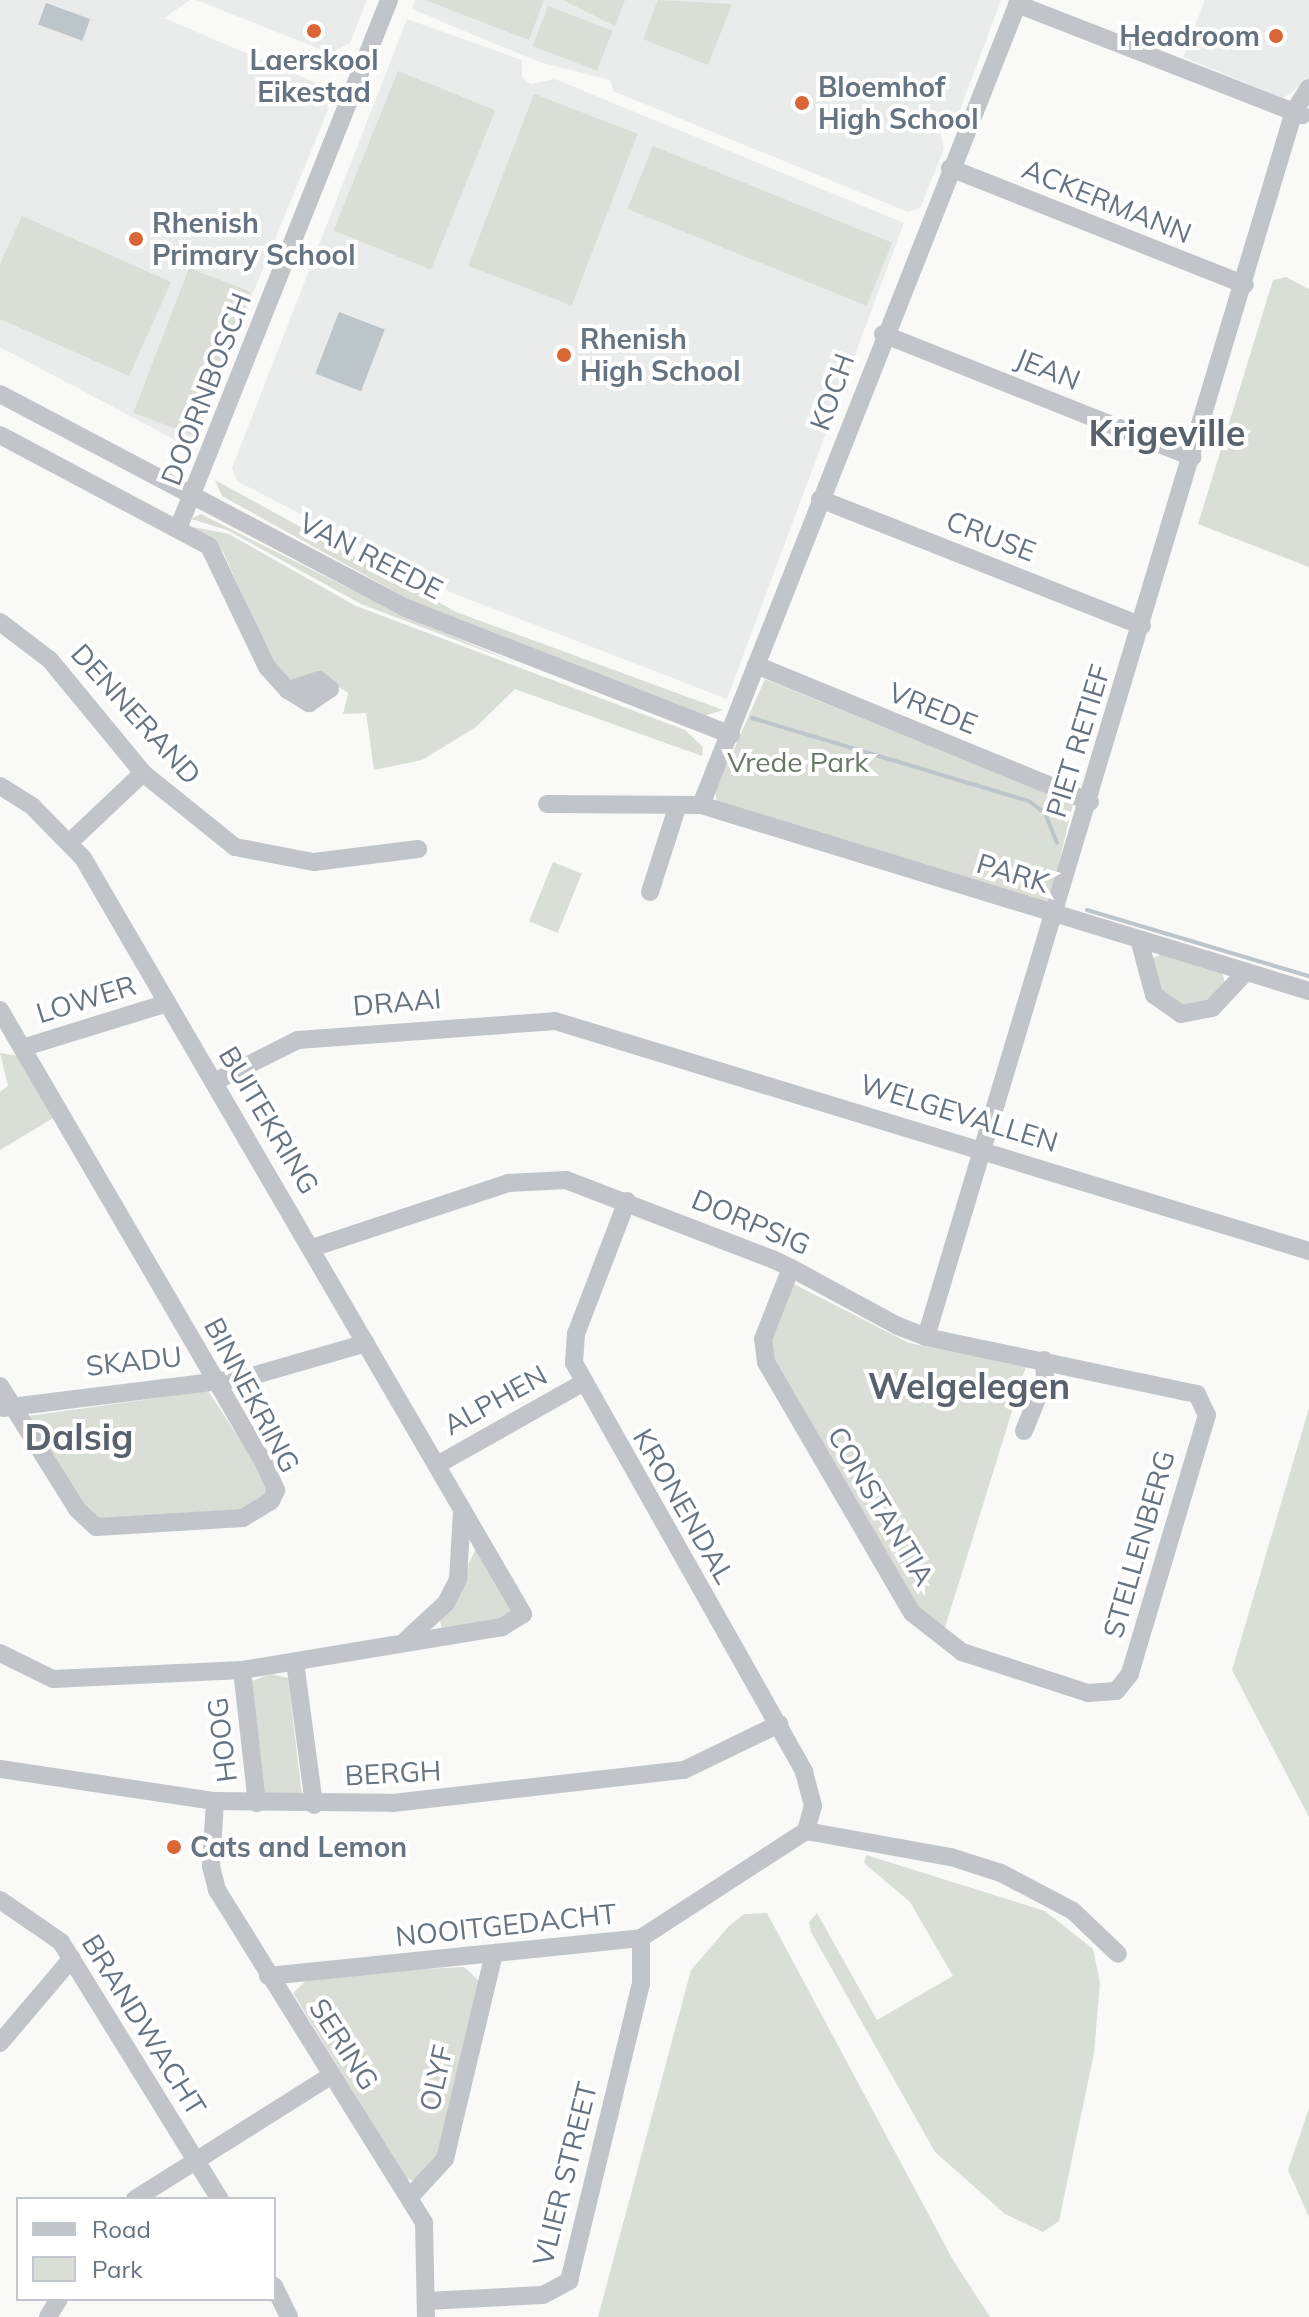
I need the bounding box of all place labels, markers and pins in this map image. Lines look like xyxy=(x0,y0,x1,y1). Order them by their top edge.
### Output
place label: Headroom xyxy=(1119,19,1260,53)
marker: Laerskool Eikestad xyxy=(305,22,323,40)
marker: Headroom xyxy=(1267,27,1285,45)
place label: Laerskool Eikestad xyxy=(250,43,378,109)
place label: Bloemhof High School xyxy=(818,70,978,136)
marker: Bloemhof High School xyxy=(793,94,811,112)
place label: Rhenish Primary School xyxy=(152,206,355,272)
marker: Rhenish Primary School xyxy=(127,230,145,248)
place label: Rhenish High School xyxy=(580,322,740,388)
marker: Rhenish High School xyxy=(555,346,573,364)
place label: Cats and Lemon xyxy=(190,1830,407,1864)
marker: Cats and Lemon xyxy=(165,1838,183,1856)

